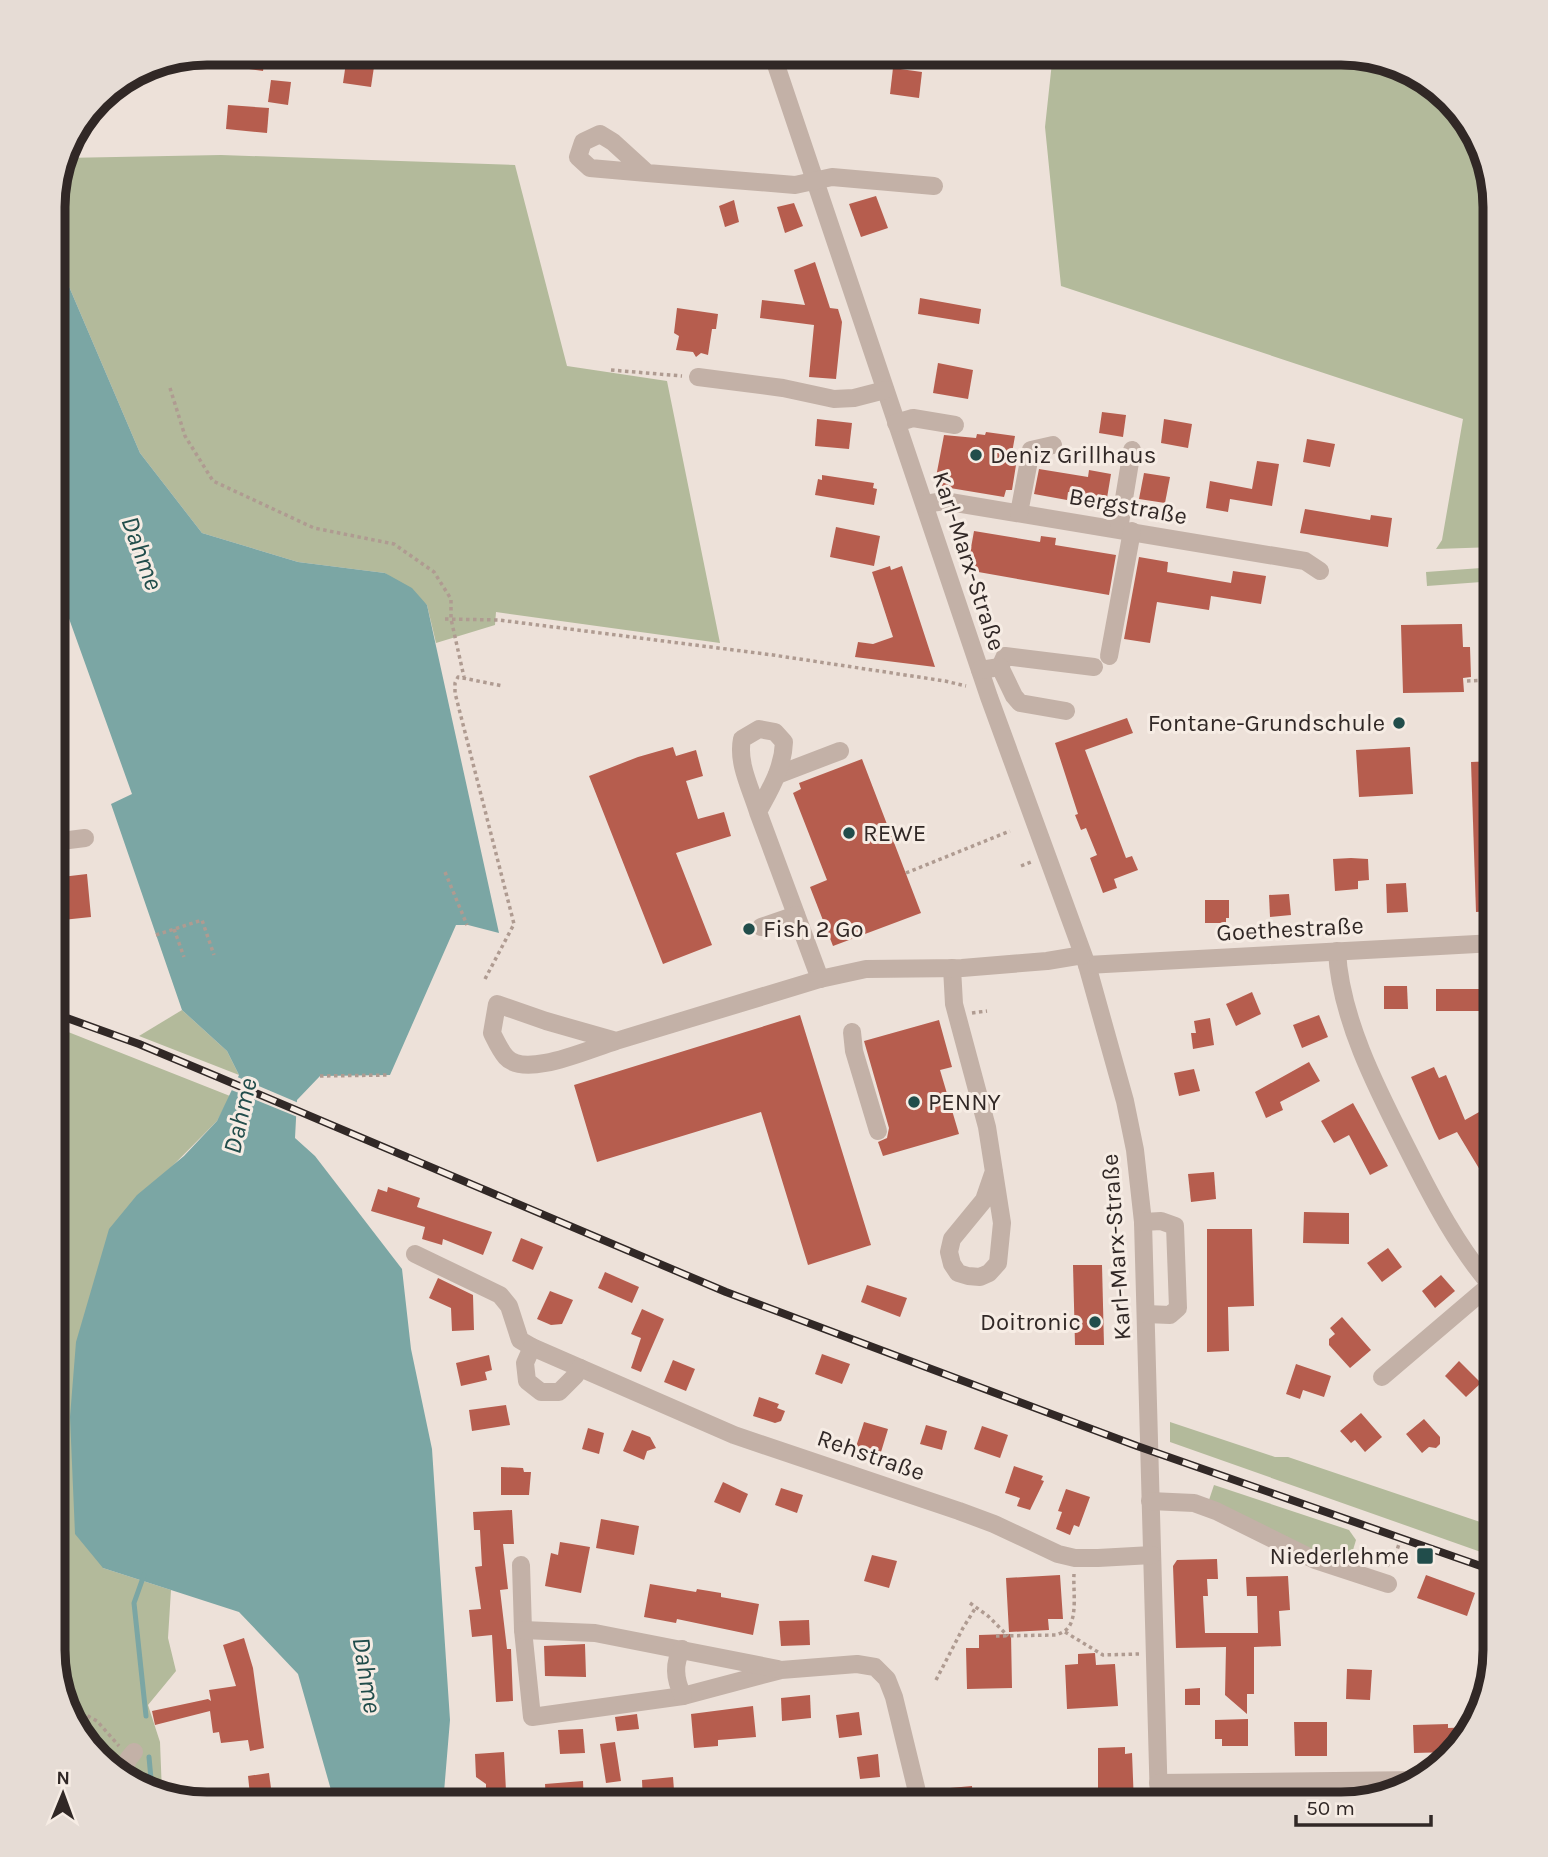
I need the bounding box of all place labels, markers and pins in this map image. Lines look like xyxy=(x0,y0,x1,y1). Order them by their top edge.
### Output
place label: Deniz Grillhaus xyxy=(990,441,1156,469)
marker: Deniz Grillhaus xyxy=(968,447,984,463)
place label: Fontane-Grundschule xyxy=(1148,709,1385,737)
marker: Fontane-Grundschule xyxy=(1391,715,1407,731)
place label: REWE xyxy=(863,819,926,847)
marker: REWE xyxy=(841,825,857,841)
place label: Fish 2 Go xyxy=(763,915,864,943)
marker: Fish 2 Go xyxy=(741,921,757,937)
place label: PENNY xyxy=(928,1088,1001,1116)
marker: PENNY xyxy=(906,1094,922,1110)
place label: Doitronic xyxy=(980,1308,1081,1336)
marker: Doitronic xyxy=(1087,1314,1103,1330)
place label: Niederlehme xyxy=(1270,1542,1409,1570)
marker: Niederlehme xyxy=(1415,1546,1435,1566)

